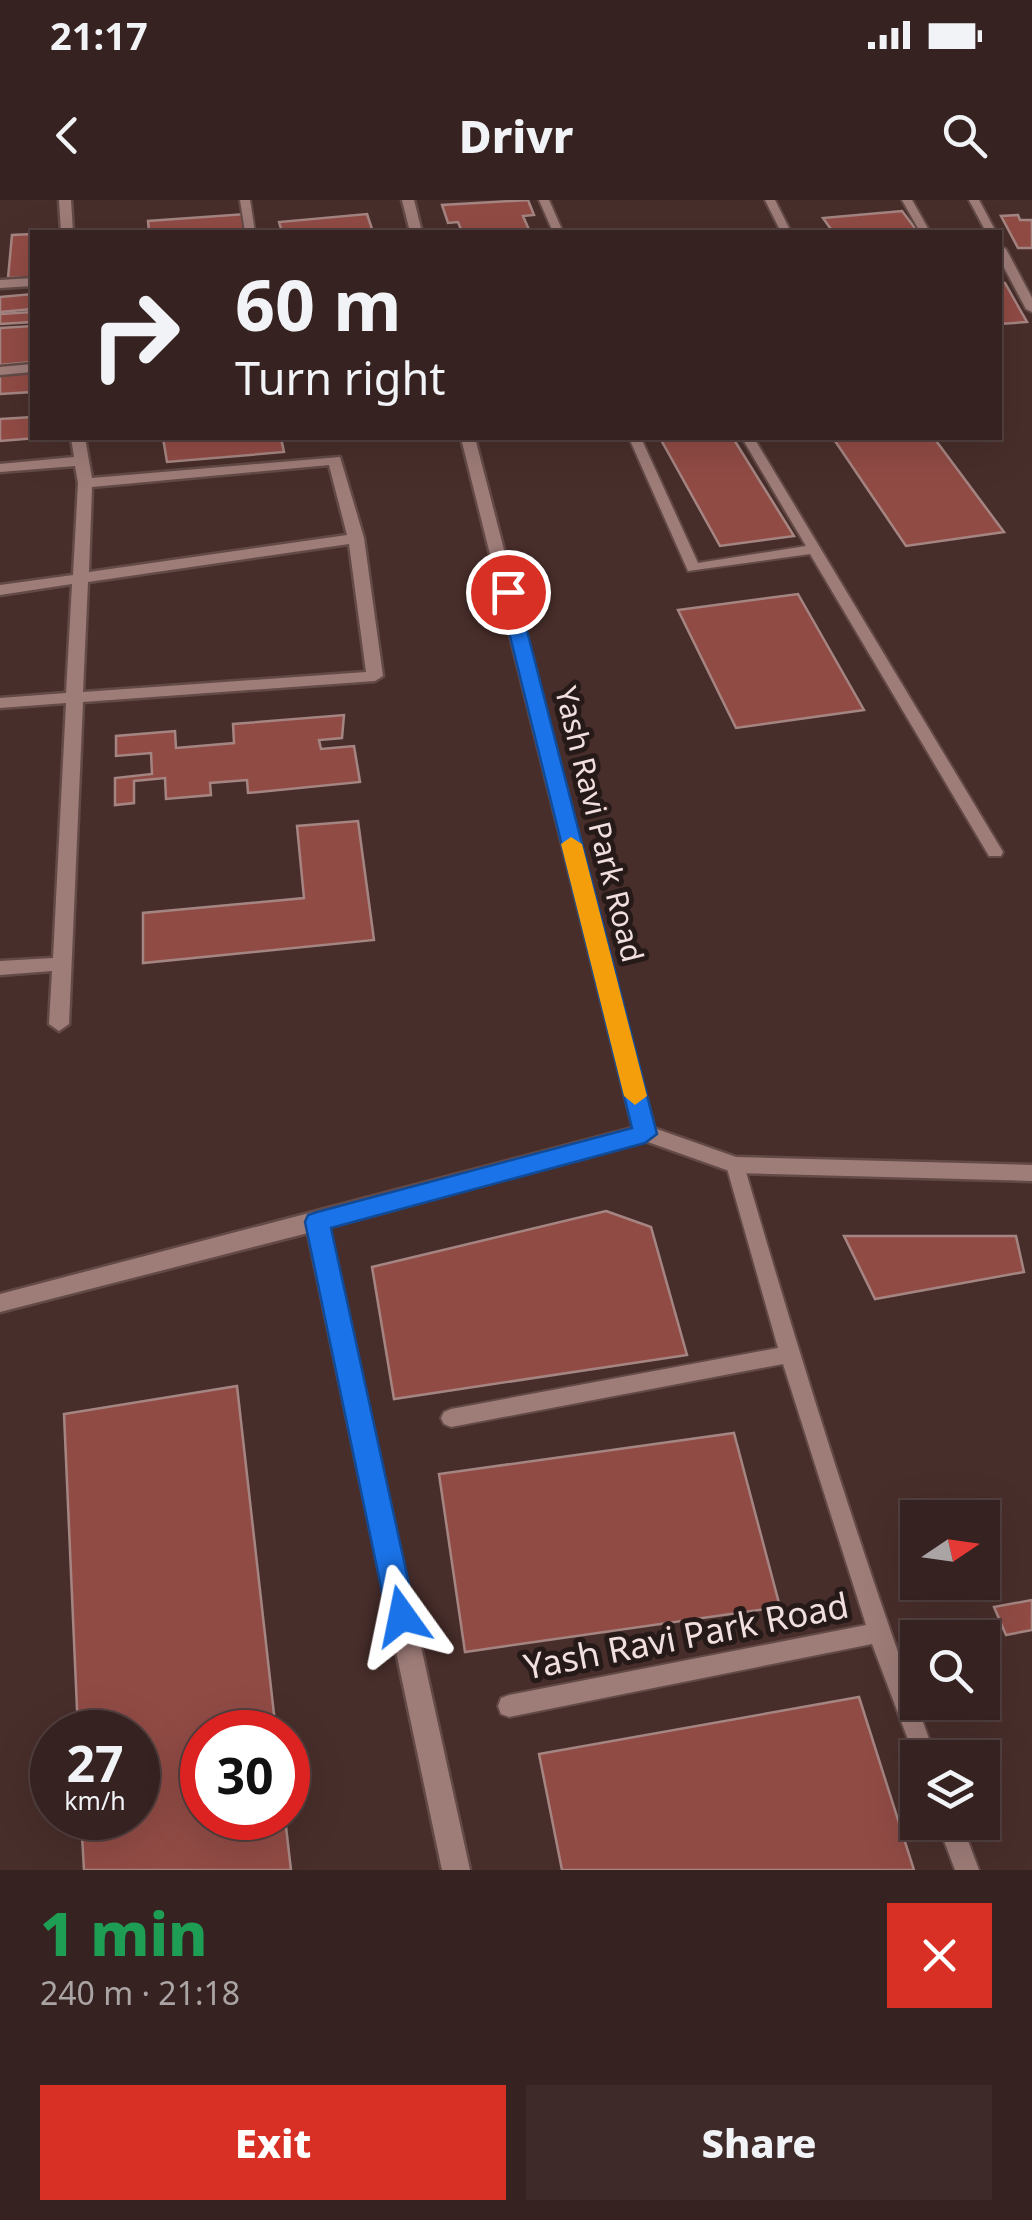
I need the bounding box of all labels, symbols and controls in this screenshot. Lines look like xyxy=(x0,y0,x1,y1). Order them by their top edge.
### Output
text: 21:17 xyxy=(50,9,148,61)
text: Drivr xyxy=(459,105,573,166)
icon: back xyxy=(40,108,95,163)
icon: search xyxy=(937,108,992,163)
text: 60 m xyxy=(235,256,402,352)
icon: right xyxy=(70,270,200,400)
text: Turn right xyxy=(235,347,446,408)
pin xyxy=(466,550,551,635)
icon: arrive xyxy=(481,565,536,620)
street label: Yash Ravi Park Road xyxy=(546,682,654,966)
north arrow xyxy=(900,1500,1000,1600)
map controls xyxy=(900,1500,1000,1840)
position arrow xyxy=(350,1564,454,1668)
street label: Yash Ravi Park Road xyxy=(520,1580,852,1690)
button: search xyxy=(900,1620,1000,1720)
speed limit sign: 30 xyxy=(180,1710,310,1840)
text: 27 xyxy=(66,1729,124,1797)
button: layers xyxy=(900,1740,1000,1840)
text: km/h xyxy=(64,1783,126,1817)
text: 1 min xyxy=(40,1892,208,1974)
button: close xyxy=(887,1903,992,2008)
text: 240 m · 21:18 xyxy=(40,1971,240,2014)
button: Exit xyxy=(40,2085,506,2200)
button: Share xyxy=(526,2085,992,2200)

